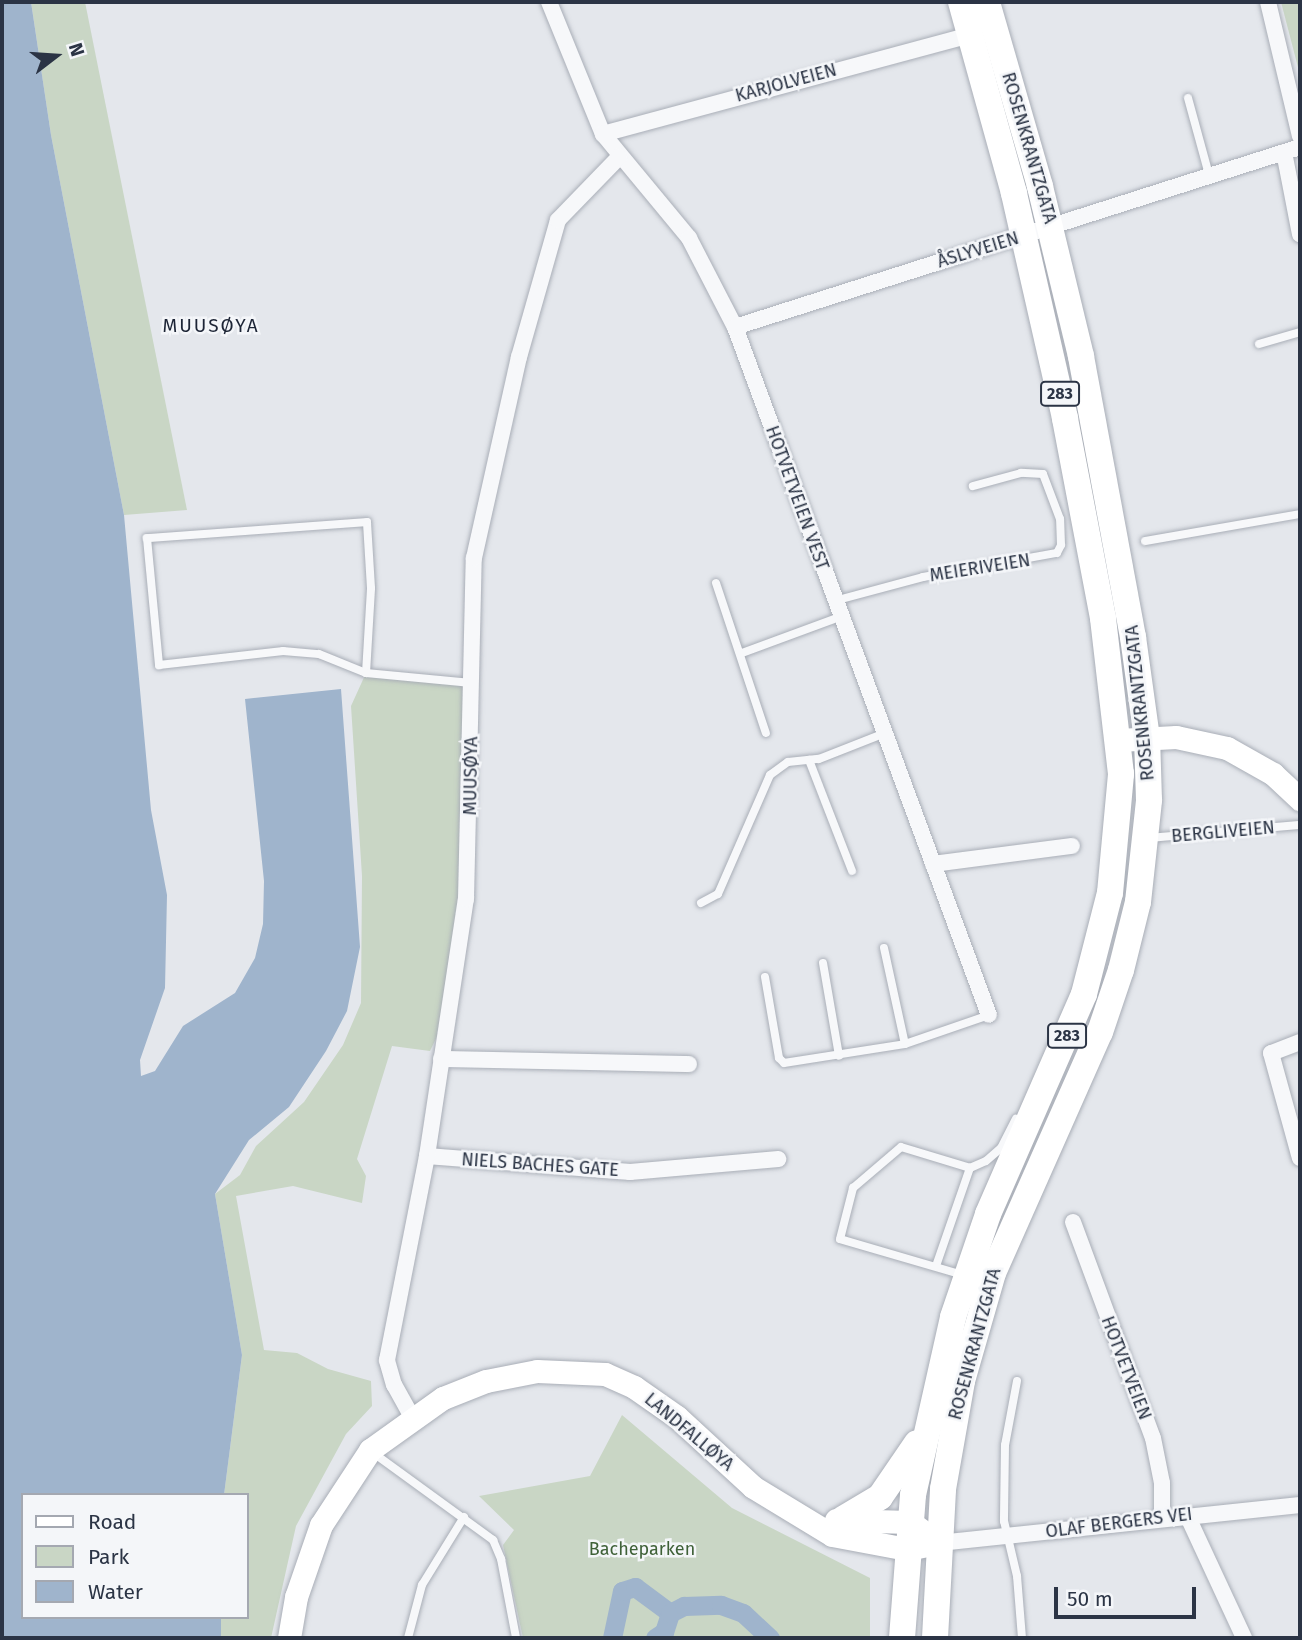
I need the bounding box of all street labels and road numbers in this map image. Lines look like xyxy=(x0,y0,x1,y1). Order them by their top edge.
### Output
street label: KARJOLVEIEN xyxy=(733,59,839,107)
street label: ROSENKRANTZGATA xyxy=(997,70,1061,226)
street label: ÅSLYVEIEN xyxy=(935,227,1021,273)
road number: 283 xyxy=(1039,382,1081,406)
street label: HOTVETVEIEN VEST xyxy=(761,423,833,573)
street label: MEIERIVEIEN xyxy=(928,549,1032,587)
street label: ROSENKRANTZGATA xyxy=(1121,624,1159,782)
street label: MUUSØYA xyxy=(460,736,482,816)
street label: BERGLIVEIEN xyxy=(1170,817,1276,847)
road number: 283 xyxy=(1046,1024,1088,1048)
street label: NIELS BACHES GATE xyxy=(461,1149,619,1181)
street label: ROSENKRANTZGATA xyxy=(944,1266,1006,1422)
street label: HOTVETVEIEN xyxy=(1096,1313,1156,1423)
street label: LANDFALLØYA xyxy=(640,1388,738,1476)
street label: OLAF BERGERS VEI xyxy=(1044,1503,1194,1543)

